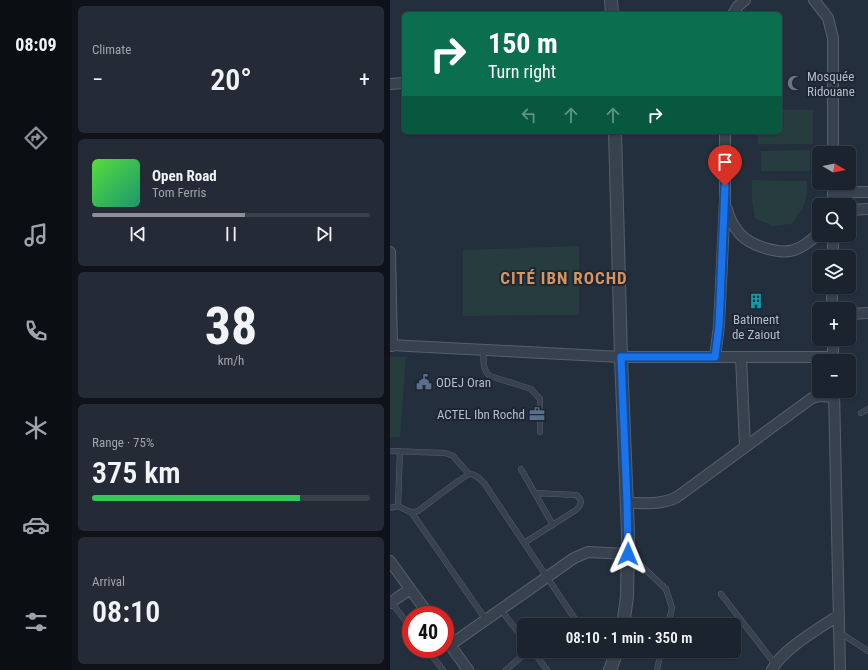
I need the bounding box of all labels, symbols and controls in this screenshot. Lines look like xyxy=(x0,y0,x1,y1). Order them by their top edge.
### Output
text: 150 m xyxy=(488,27,558,60)
icon: right xyxy=(422,28,474,80)
text: 08:09 xyxy=(15,34,57,55)
text: Climate xyxy=(92,42,131,57)
text: Turn right xyxy=(488,61,556,82)
text: 20° xyxy=(210,62,252,97)
text: − xyxy=(92,67,103,92)
text: + xyxy=(359,67,370,92)
place label: Mosquée Ridouane xyxy=(807,69,855,99)
mosque icon: Mosquée Ridouane xyxy=(786,74,804,92)
icon: left xyxy=(518,104,540,126)
icon: ahead xyxy=(560,104,582,126)
icon: ahead xyxy=(602,104,624,126)
icon: right xyxy=(644,104,666,126)
icon: directions xyxy=(22,124,50,152)
pin xyxy=(708,145,742,186)
north arrow xyxy=(812,146,856,190)
map controls xyxy=(812,146,856,398)
icon: arrive xyxy=(714,151,736,173)
text: Open Road xyxy=(152,167,217,185)
text: Tom Ferris xyxy=(152,185,206,200)
button: search xyxy=(812,198,856,242)
icon: music xyxy=(22,221,50,249)
icon: previous xyxy=(127,223,149,245)
icon: pause xyxy=(220,223,242,245)
icon: next xyxy=(313,223,335,245)
button: layers xyxy=(812,250,856,294)
district label: CITÉ IBN ROCHD xyxy=(500,268,628,288)
building icon: Batiment de Zaiout xyxy=(747,292,765,310)
text: 38 xyxy=(205,296,257,357)
button: + xyxy=(812,302,856,346)
place label: Batiment de Zaiout xyxy=(732,312,780,342)
icon: phone xyxy=(22,317,50,345)
text: km/h xyxy=(218,353,244,368)
button: − xyxy=(812,354,856,398)
public building icon: ODEJ Oran xyxy=(415,373,433,391)
place label: ODEJ Oran xyxy=(436,375,491,390)
office icon: ACTEL Ibn Rochd xyxy=(528,405,546,423)
place label: ACTEL Ibn Rochd xyxy=(437,407,525,422)
icon: climate xyxy=(22,414,50,442)
text: Range · 75% xyxy=(92,435,154,450)
text: 375 km xyxy=(92,455,181,490)
icon: car xyxy=(22,511,50,539)
position arrow xyxy=(607,533,649,575)
text: Arrival xyxy=(92,574,125,589)
text: 08:10 xyxy=(92,594,160,629)
speed limit sign: 40 xyxy=(402,606,454,658)
icon: filters xyxy=(22,608,50,636)
text: 08:10 · 1 min · 350 m xyxy=(566,629,692,647)

